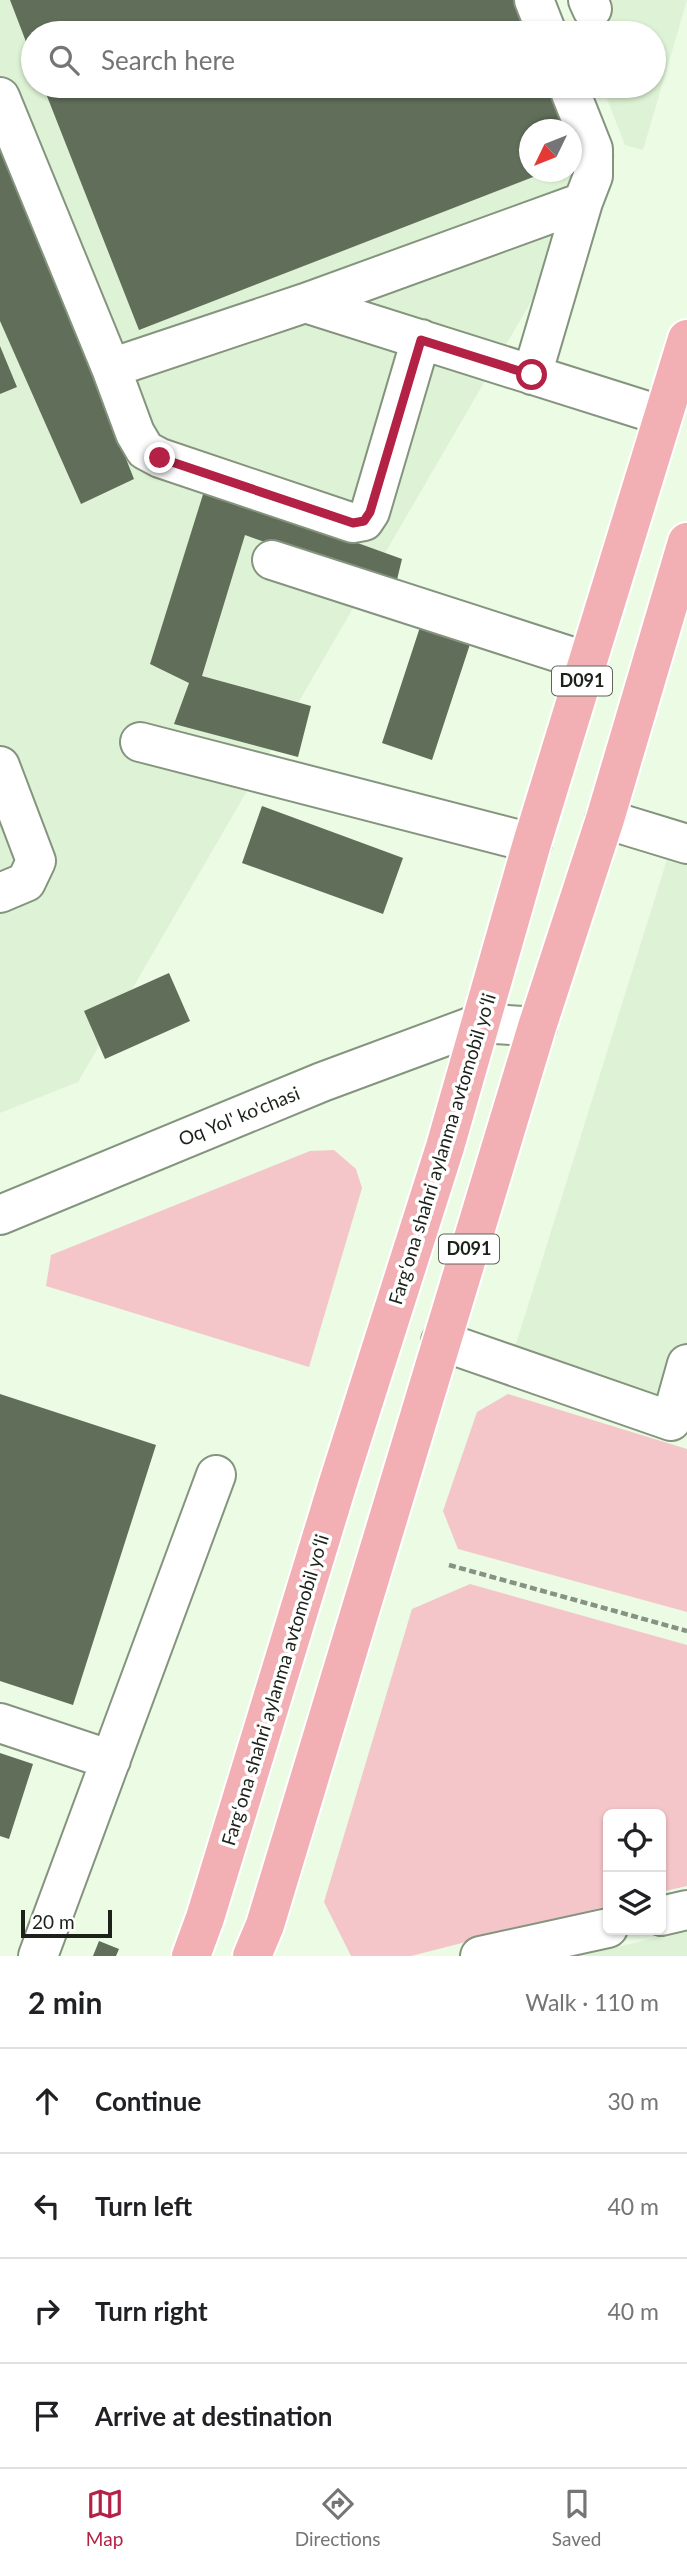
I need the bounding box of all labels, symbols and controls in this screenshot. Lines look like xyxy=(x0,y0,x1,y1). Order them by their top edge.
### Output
search box xyxy=(21,21,666,98)
icon: search xyxy=(45,41,83,79)
text: Search here xyxy=(101,44,235,76)
north arrow xyxy=(519,119,582,182)
route start xyxy=(516,359,547,390)
route end xyxy=(144,442,175,473)
road number: D091 xyxy=(552,666,612,696)
street label: Fargʻona shahri aylanma avtomobil yoʻli xyxy=(383,990,500,1307)
street label: Oq Yol' ko'chasi xyxy=(175,1081,303,1150)
road number: D091 xyxy=(439,1234,499,1264)
street label: Fargʻona shahri aylanma avtomobil yoʻli xyxy=(216,1531,333,1848)
map controls xyxy=(603,1809,666,1935)
button: locate xyxy=(603,1809,666,1872)
button: layers xyxy=(603,1872,666,1935)
scale bar xyxy=(21,1907,112,1939)
text: 20 m xyxy=(32,1910,75,1933)
text: 2 min xyxy=(28,1984,102,2020)
text: Walk · 110 m xyxy=(525,1988,659,2016)
icon: ahead xyxy=(28,2082,66,2120)
text: Continue xyxy=(95,2085,201,2117)
text: 30 m xyxy=(608,2087,659,2115)
icon: left xyxy=(28,2187,66,2225)
text: Turn left xyxy=(95,2190,192,2222)
text: 40 m xyxy=(608,2192,659,2220)
icon: right xyxy=(28,2292,66,2330)
text: Turn right xyxy=(95,2295,208,2327)
text: 40 m xyxy=(608,2297,659,2325)
icon: arrive xyxy=(28,2397,66,2435)
text: Arrive at destination xyxy=(95,2400,332,2432)
tab: Map xyxy=(86,2485,124,2550)
tab: Directions xyxy=(295,2485,381,2550)
tab: Saved xyxy=(552,2485,601,2550)

